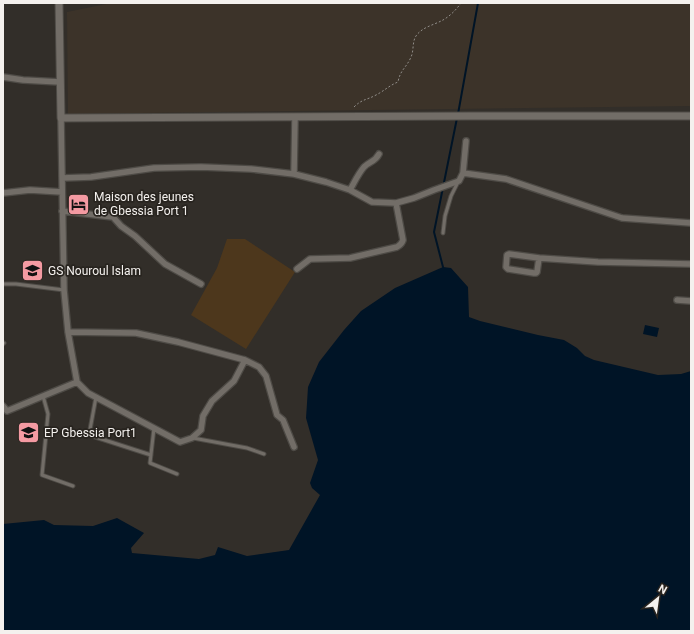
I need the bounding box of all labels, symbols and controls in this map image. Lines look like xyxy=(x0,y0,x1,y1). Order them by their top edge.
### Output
place label: Maison des jeunes de Gbessia Port 1 xyxy=(94,190,194,218)
hotel icon: Maison des jeunes de Gbessia Port 1 xyxy=(65,191,91,217)
school or university icon: GS Nouroul Islam xyxy=(20,258,46,284)
place label: GS Nouroul Islam xyxy=(48,264,141,278)
school or university icon: EP Gbessia Port1 xyxy=(16,420,42,446)
place label: EP Gbessia Port1 xyxy=(44,426,137,440)
north arrow xyxy=(638,578,678,618)
text: N xyxy=(656,582,669,597)

